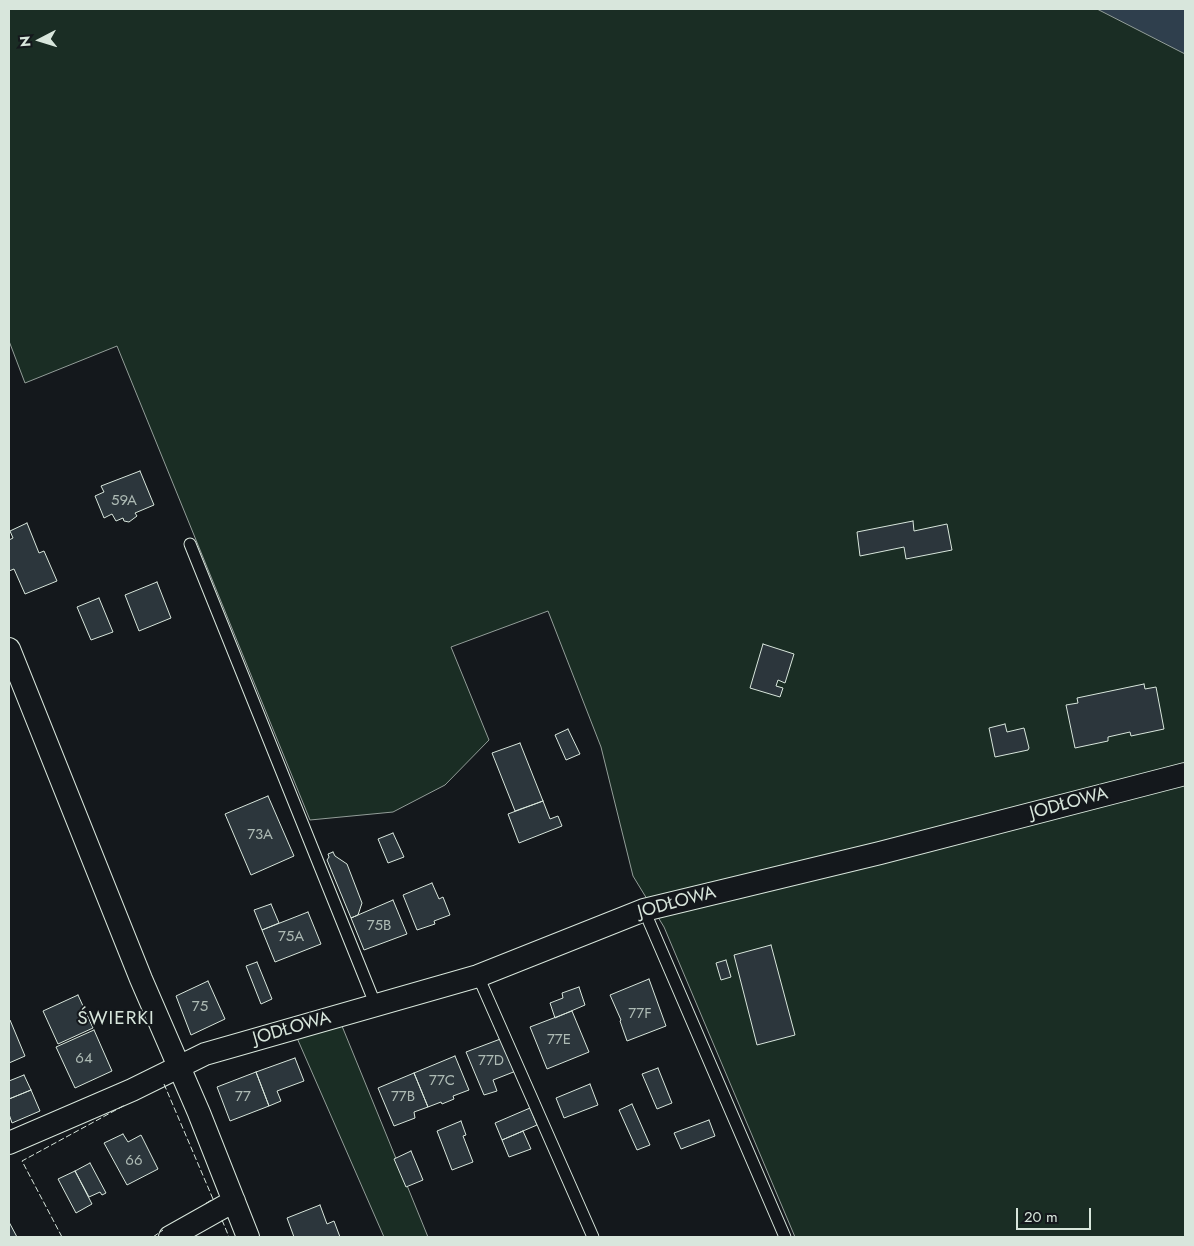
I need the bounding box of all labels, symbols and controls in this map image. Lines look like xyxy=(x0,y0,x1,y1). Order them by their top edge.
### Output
north arrow xyxy=(15,15,65,65)
text: N xyxy=(15,35,36,48)
house number: 59A xyxy=(111,492,137,510)
street label: JODŁOWA xyxy=(1028,783,1110,825)
house number: 73A xyxy=(247,826,273,844)
street label: JODŁOWA xyxy=(636,882,718,924)
house number: 75B xyxy=(367,917,391,935)
house number: 75A xyxy=(278,928,304,946)
house number: 75 xyxy=(192,998,208,1016)
house number: 77F xyxy=(628,1005,652,1023)
district label: ŚWIERKI xyxy=(76,1008,156,1030)
street label: JODŁOWA xyxy=(251,1008,333,1050)
house number: 77E xyxy=(547,1031,571,1049)
house number: 64 xyxy=(75,1050,93,1068)
house number: 77D xyxy=(478,1052,504,1070)
house number: 77C xyxy=(429,1072,455,1090)
house number: 77 xyxy=(235,1088,251,1106)
house number: 77B xyxy=(391,1088,415,1106)
house number: 66 xyxy=(125,1152,143,1170)
scale bar xyxy=(1019,1198,1094,1230)
text: 20 m xyxy=(1024,1206,1058,1228)

